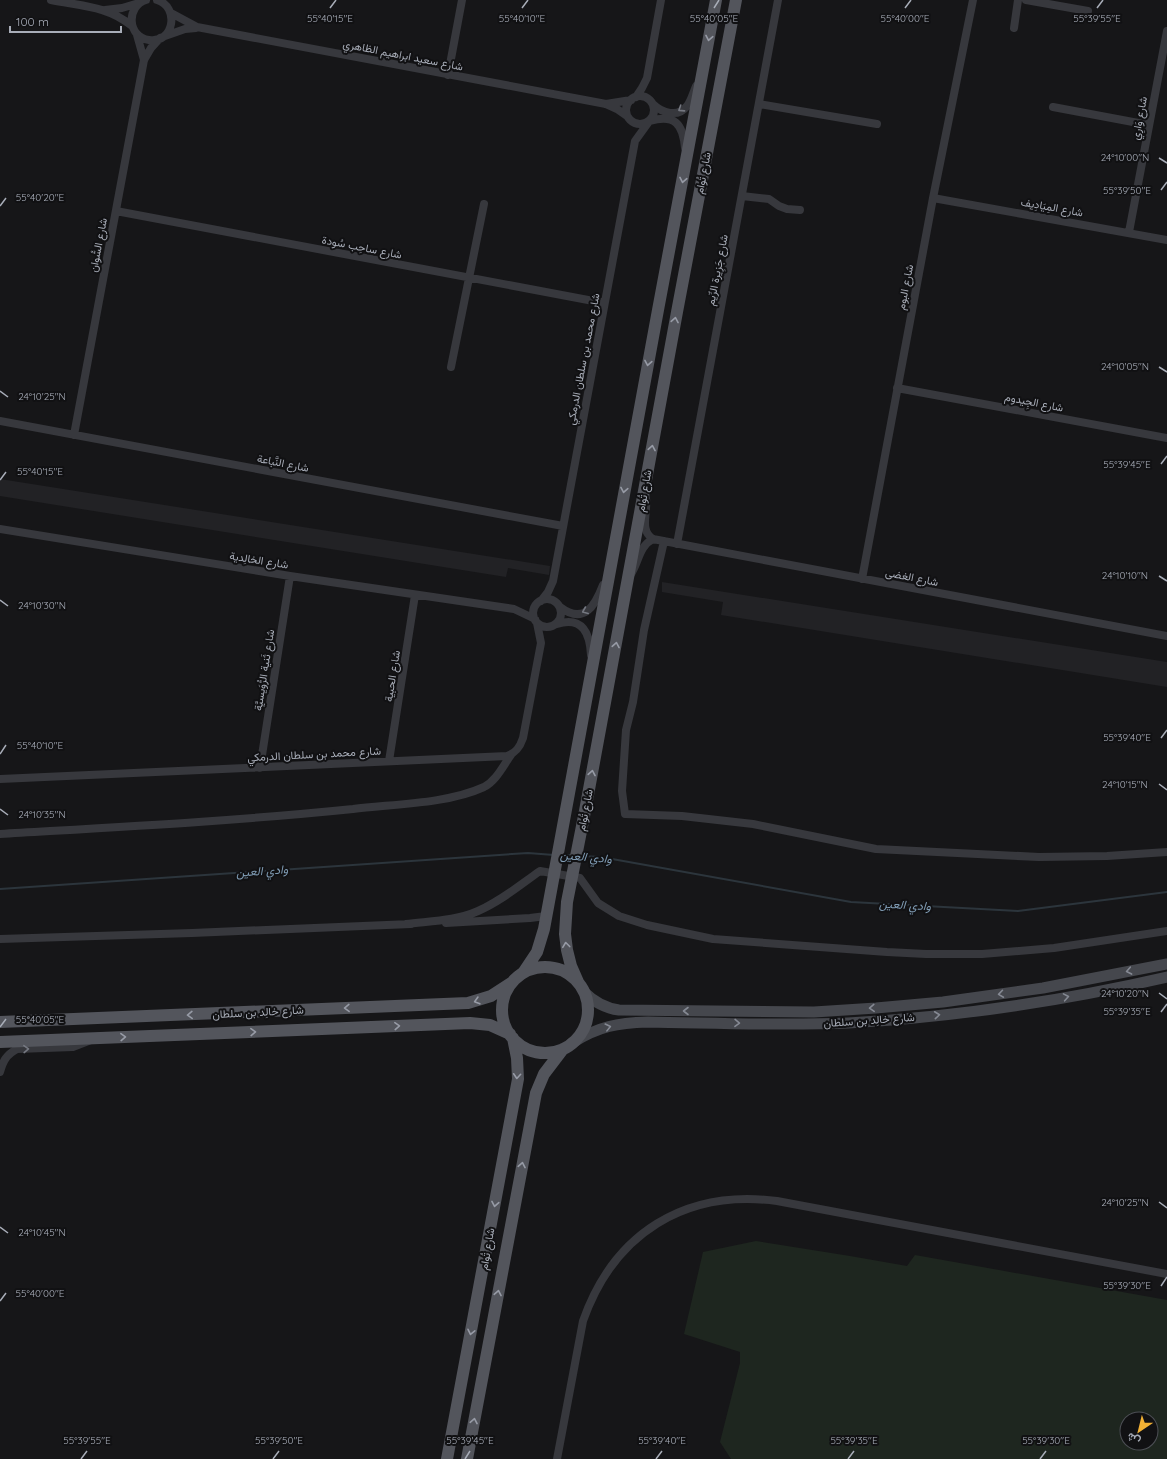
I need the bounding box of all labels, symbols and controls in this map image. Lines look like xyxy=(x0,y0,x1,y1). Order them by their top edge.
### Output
scale bar xyxy=(10,8,121,34)
text: 55°40'15"E xyxy=(307,12,353,25)
text: 55°40'10"E xyxy=(499,12,546,25)
text: 55°40'05"E xyxy=(690,12,738,25)
text: 55°40'00"E xyxy=(881,12,930,25)
text: 55°39'55"E xyxy=(1073,12,1121,25)
text: 100 m xyxy=(16,14,49,29)
one-way arrow xyxy=(706,35,714,41)
street label: شارع سعيد ابراهيم الظاهري xyxy=(341,36,465,77)
street label: شارع وَارِي xyxy=(1128,95,1153,142)
one-way arrow xyxy=(679,105,686,112)
street label: شارع تُوام xyxy=(692,150,715,195)
text: 24°10'00"N xyxy=(1101,151,1149,164)
one-way arrow xyxy=(679,177,687,183)
text: 55°39'50"E xyxy=(1103,184,1151,197)
text: 55°40'20"E xyxy=(16,191,65,204)
street label: شارع المِيَادِيف xyxy=(1020,195,1085,220)
street label: شارع السُّوان xyxy=(86,216,111,274)
street label: شارع ساحِب سُودة xyxy=(321,232,404,263)
street label: شارع جَزِيرة الرِّيم xyxy=(703,233,733,307)
street label: شارع البوم xyxy=(894,263,917,311)
street label: شارع محمد بن سلطان الدرمكي xyxy=(563,292,606,427)
one-way arrow xyxy=(670,317,679,323)
one-way arrow xyxy=(644,359,653,366)
text: 24°10'05"N xyxy=(1101,360,1149,373)
street label: شارع الجِيدوم xyxy=(1003,389,1065,416)
text: 24°10'25"N xyxy=(18,390,66,403)
one-way arrow xyxy=(647,445,656,451)
street label: شارع النَّباعة xyxy=(256,451,311,476)
text: 55°39'45"E xyxy=(1103,458,1151,471)
text: 55°40'15"E xyxy=(17,465,63,478)
street label: شارع تُوام xyxy=(633,469,656,513)
one-way arrow xyxy=(621,487,629,494)
street label: شارع الخالِدية xyxy=(228,548,290,573)
street label: شارع الغضى xyxy=(884,565,940,590)
text: 24°10'10"N xyxy=(1102,569,1148,582)
text: 24°10'30"N xyxy=(18,599,66,612)
one-way arrow xyxy=(581,607,588,615)
street label: شارع ثَنية الرُّوَيسيَّة xyxy=(251,628,278,712)
one-way arrow xyxy=(611,642,619,648)
street label: شارع الحبية xyxy=(381,649,404,703)
text: 55°39'40"E xyxy=(1103,731,1151,744)
text: 55°40'10"E xyxy=(17,739,64,752)
street label: شارع محمد بن سلطان الدرمكي xyxy=(247,743,382,767)
one-way arrow xyxy=(587,769,596,776)
text: 24°10'15"N xyxy=(1102,778,1148,791)
street label: شارع تُوام xyxy=(574,787,597,832)
text: 24°10'35"N xyxy=(18,808,66,821)
water label: وادي العين xyxy=(559,847,613,869)
water label: وادي العين xyxy=(235,861,289,883)
water label: وادي العين xyxy=(878,896,932,916)
one-way arrow xyxy=(562,942,571,948)
one-way arrow xyxy=(1126,967,1132,975)
text: 24°10'20"N xyxy=(1101,987,1149,1000)
one-way arrow xyxy=(998,989,1004,998)
one-way arrow xyxy=(1062,993,1069,1002)
one-way arrow xyxy=(474,996,480,1004)
street label: شارع خالِد بن سلطان xyxy=(212,1003,304,1022)
one-way arrow xyxy=(344,1003,350,1012)
one-way arrow xyxy=(869,1004,875,1013)
text: 55°39'35"E xyxy=(1103,1005,1151,1018)
one-way arrow xyxy=(683,1007,689,1015)
one-way arrow xyxy=(187,1010,193,1019)
street label: شارع خالِد بن سلطان xyxy=(823,1010,916,1031)
one-way arrow xyxy=(934,1011,940,1020)
text: 55°40'05"E xyxy=(16,1013,64,1026)
one-way arrow xyxy=(734,1019,740,1027)
one-way arrow xyxy=(394,1022,400,1030)
one-way arrow xyxy=(604,1023,611,1031)
one-way arrow xyxy=(250,1028,256,1036)
one-way arrow xyxy=(120,1033,126,1041)
one-way arrow xyxy=(23,1045,29,1053)
one-way arrow xyxy=(513,1073,522,1079)
one-way arrow xyxy=(517,1162,526,1168)
text: 24°10'25"N xyxy=(1101,1196,1149,1209)
one-way arrow xyxy=(491,1201,499,1207)
text: 24°10'45"N xyxy=(18,1226,66,1239)
street label: شارع تُوام xyxy=(476,1227,499,1271)
text: 55°39'30"E xyxy=(1103,1279,1151,1292)
text: 55°40'00"E xyxy=(16,1287,65,1300)
one-way arrow xyxy=(493,1290,502,1296)
one-way arrow xyxy=(468,1329,476,1335)
north arrow xyxy=(1119,1411,1159,1451)
one-way arrow xyxy=(469,1418,478,1424)
text: ش xyxy=(1124,1430,1143,1449)
text: 55°39'55"E xyxy=(63,1434,111,1447)
text: 55°39'50"E xyxy=(255,1434,303,1447)
text: 55°39'45"E xyxy=(446,1434,494,1447)
text: 55°39'40"E xyxy=(638,1434,686,1447)
text: 55°39'35"E xyxy=(830,1434,878,1447)
text: 55°39'30"E xyxy=(1022,1434,1070,1447)

